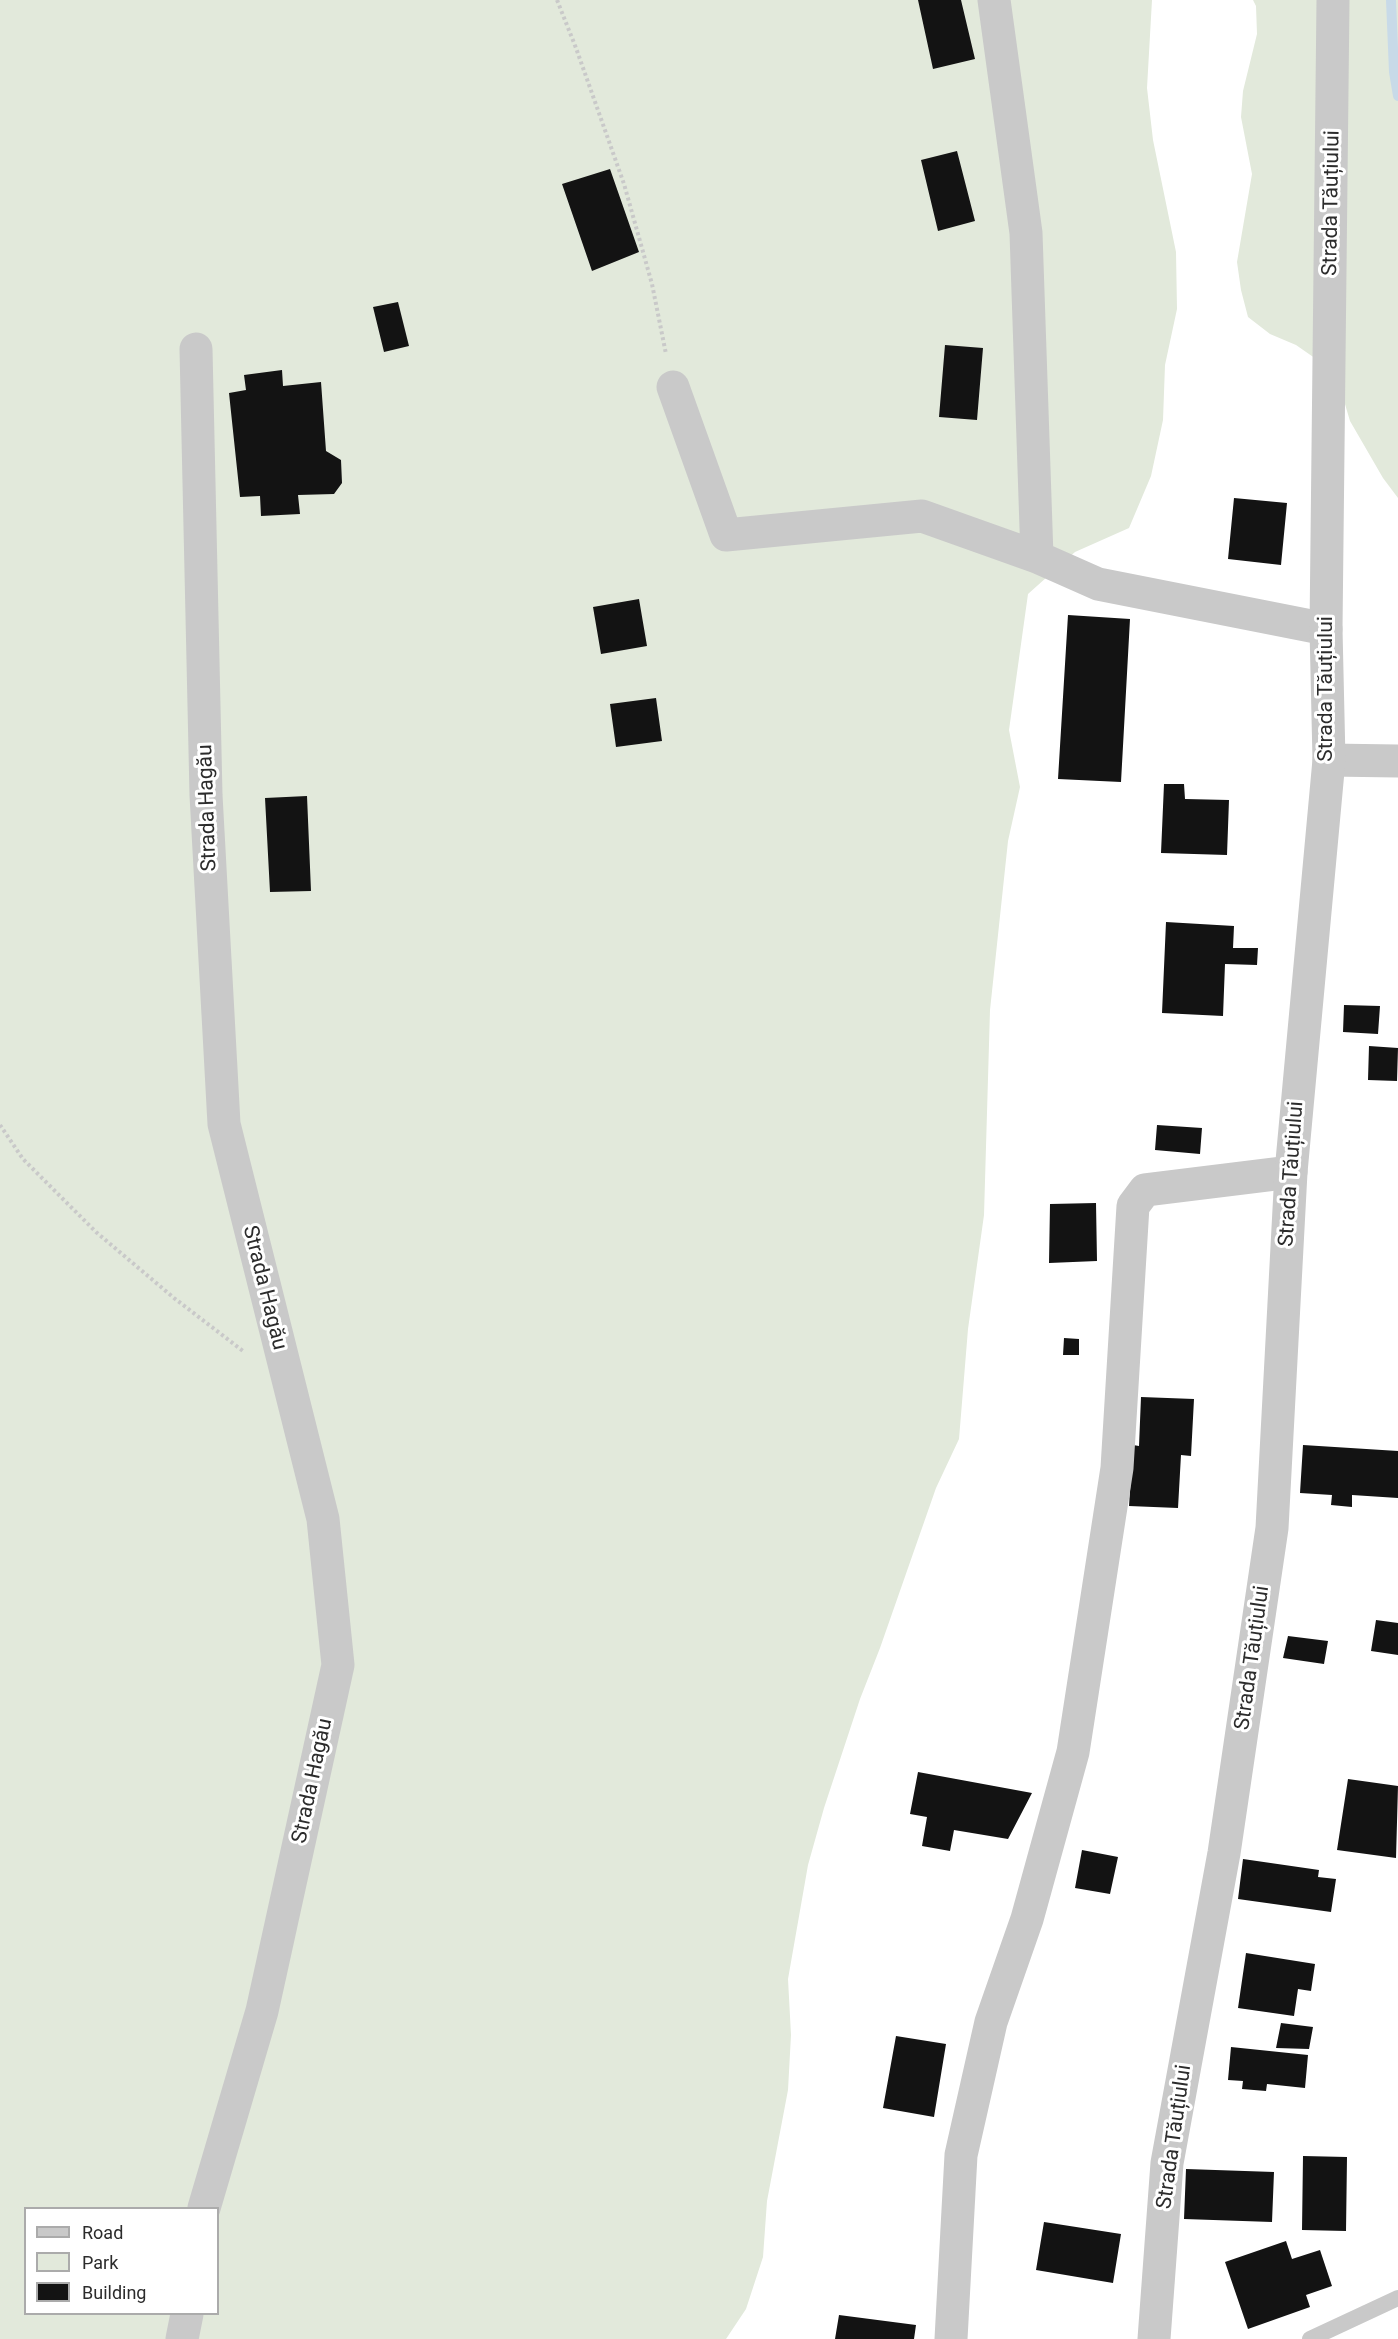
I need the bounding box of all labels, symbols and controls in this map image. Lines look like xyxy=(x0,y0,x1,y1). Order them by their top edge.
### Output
street label: Strada Tăuțiului xyxy=(1318,130,1346,276)
street label: Strada Tăuțiului xyxy=(1314,616,1340,762)
street label: Strada Hagău xyxy=(193,744,223,872)
street label: Strada Tăuțiului xyxy=(1274,1100,1310,1248)
street label: Strada Hagău xyxy=(236,1223,292,1353)
street label: Strada Tăuțiului xyxy=(1230,1584,1276,1732)
street label: Strada Hagău xyxy=(287,1716,339,1846)
street label: Strada Tăuțiului xyxy=(1152,2063,1198,2211)
legend xyxy=(24,2207,219,2315)
text: Road xyxy=(82,2222,123,2243)
text: Park xyxy=(82,2252,118,2273)
text: Building xyxy=(82,2282,146,2303)

